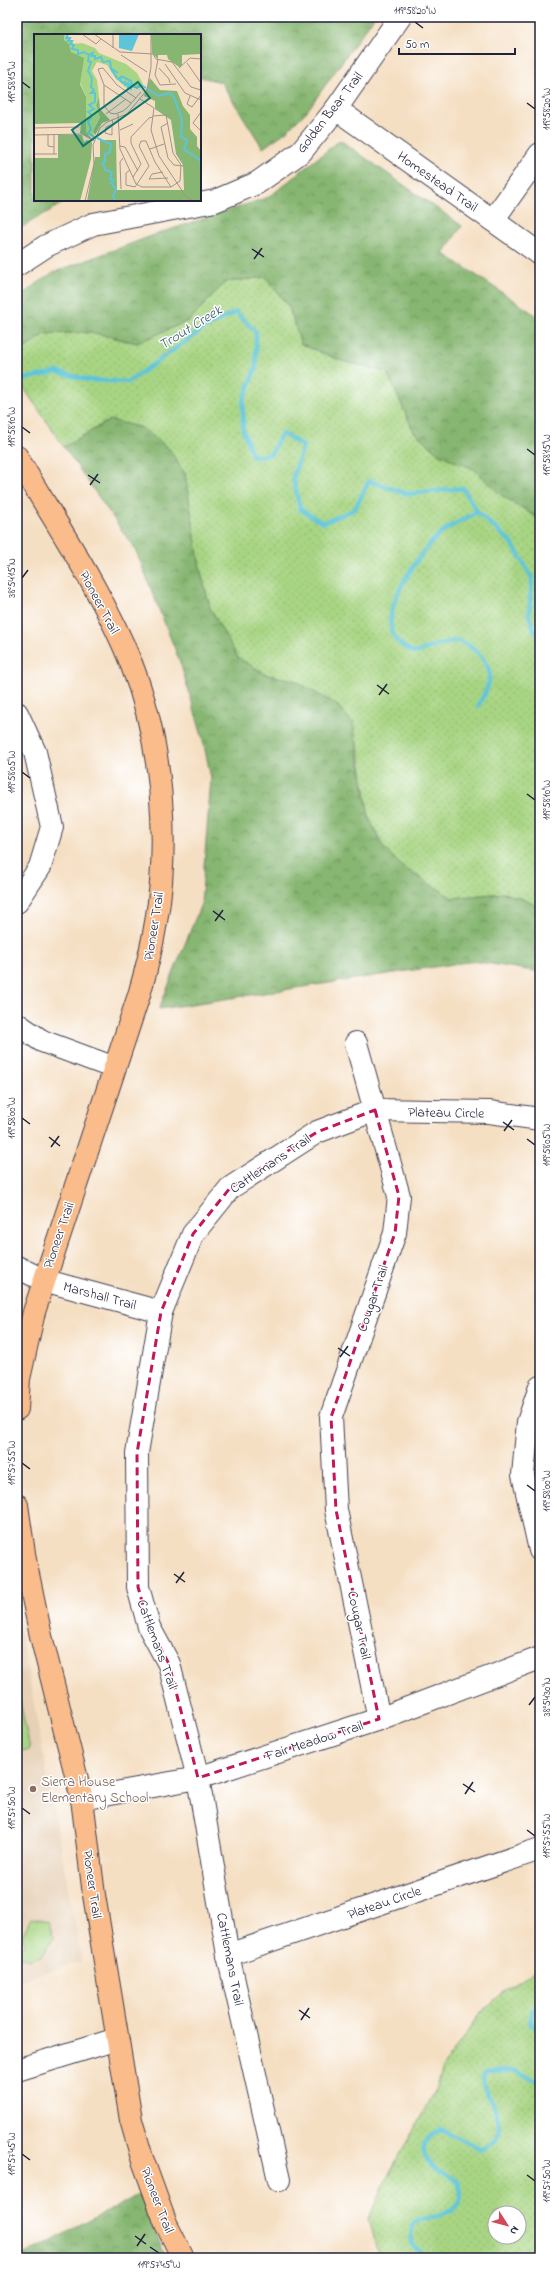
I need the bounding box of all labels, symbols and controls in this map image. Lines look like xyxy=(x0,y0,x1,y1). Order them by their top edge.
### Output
text: 119°58'20"W xyxy=(394,4,436,19)
scale bar xyxy=(399,30,515,56)
inset map xyxy=(34,34,201,201)
text: 50 m xyxy=(405,36,429,54)
text: 119°58'15"W xyxy=(5,61,20,103)
street label: Golden Bear Trail xyxy=(292,68,369,158)
text: 119°58'20"W xyxy=(540,88,555,130)
street label: Homestead Trail xyxy=(392,147,482,218)
water label: Trout Creek xyxy=(154,299,228,356)
text: 119°58'10"W xyxy=(5,407,20,447)
text: 119°58'15"W xyxy=(540,434,555,476)
text: 38°54'15"N xyxy=(5,558,20,598)
street label: Pioneer Trail xyxy=(73,567,124,638)
text: 119°58'05"W xyxy=(5,750,20,793)
text: 119°58'10"W xyxy=(540,780,555,820)
street label: Pioneer Trail xyxy=(139,890,170,962)
text: 119°58'00"W xyxy=(5,1097,20,1139)
street label: Plateau Circle xyxy=(408,1102,485,1125)
text: 119°58'05"W xyxy=(540,1123,555,1166)
street label: Cattlemans Trail xyxy=(226,1129,316,1199)
street label: Pioneer Trail xyxy=(38,1199,81,1272)
street label: Cougar Trail xyxy=(352,1262,396,1335)
street label: Marshall Trail xyxy=(61,1277,138,1316)
text: 119°57'55"W xyxy=(5,1441,20,1485)
text: 119°58'00"W xyxy=(540,1470,555,1512)
street label: Cougar Trail xyxy=(340,1589,376,1662)
street label: Cattlemans Trail xyxy=(131,1597,183,1692)
text: 38°54'30"N xyxy=(540,1677,555,1717)
street label: Fair Meadow Trail xyxy=(262,1716,366,1767)
place label: Sierra House Elementary School xyxy=(41,1772,148,1810)
marker: Sierra House Elementary School xyxy=(28,1784,38,1794)
text: 119°57'50"W xyxy=(5,1786,20,1830)
text: 119°57'55"W xyxy=(540,1814,555,1858)
street label: Pioneer Trail xyxy=(76,1849,107,1920)
street label: Plateau Circle xyxy=(345,1881,425,1926)
street label: Cattlemans Trail xyxy=(210,1911,249,2007)
text: 119°57'45"W xyxy=(5,2132,20,2175)
text: 119°57'50"W xyxy=(540,2159,555,2203)
street label: Pioneer Trail xyxy=(134,2164,179,2237)
north arrow xyxy=(487,2205,527,2245)
text: N xyxy=(506,2223,523,2238)
text: 119°57'45"W xyxy=(138,2258,181,2273)

